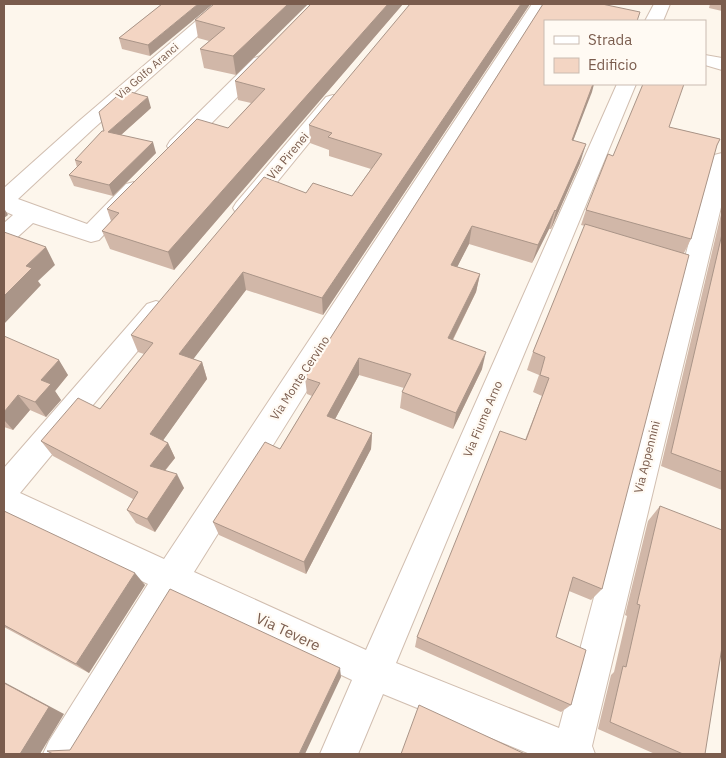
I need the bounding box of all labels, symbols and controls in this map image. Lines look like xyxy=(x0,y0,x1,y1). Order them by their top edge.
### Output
legend xyxy=(544,20,706,85)
text: Strada xyxy=(588,30,632,49)
street label: Via Golfo Aranci xyxy=(113,40,181,102)
text: Edificio xyxy=(588,55,637,74)
street label: Via Pirenei xyxy=(263,129,312,182)
street label: Via Monte Cervino xyxy=(267,333,333,423)
street label: Via Fiume Arno xyxy=(460,378,505,459)
street label: Via Appennini xyxy=(630,419,663,495)
street label: Via Tevere xyxy=(253,608,324,655)

